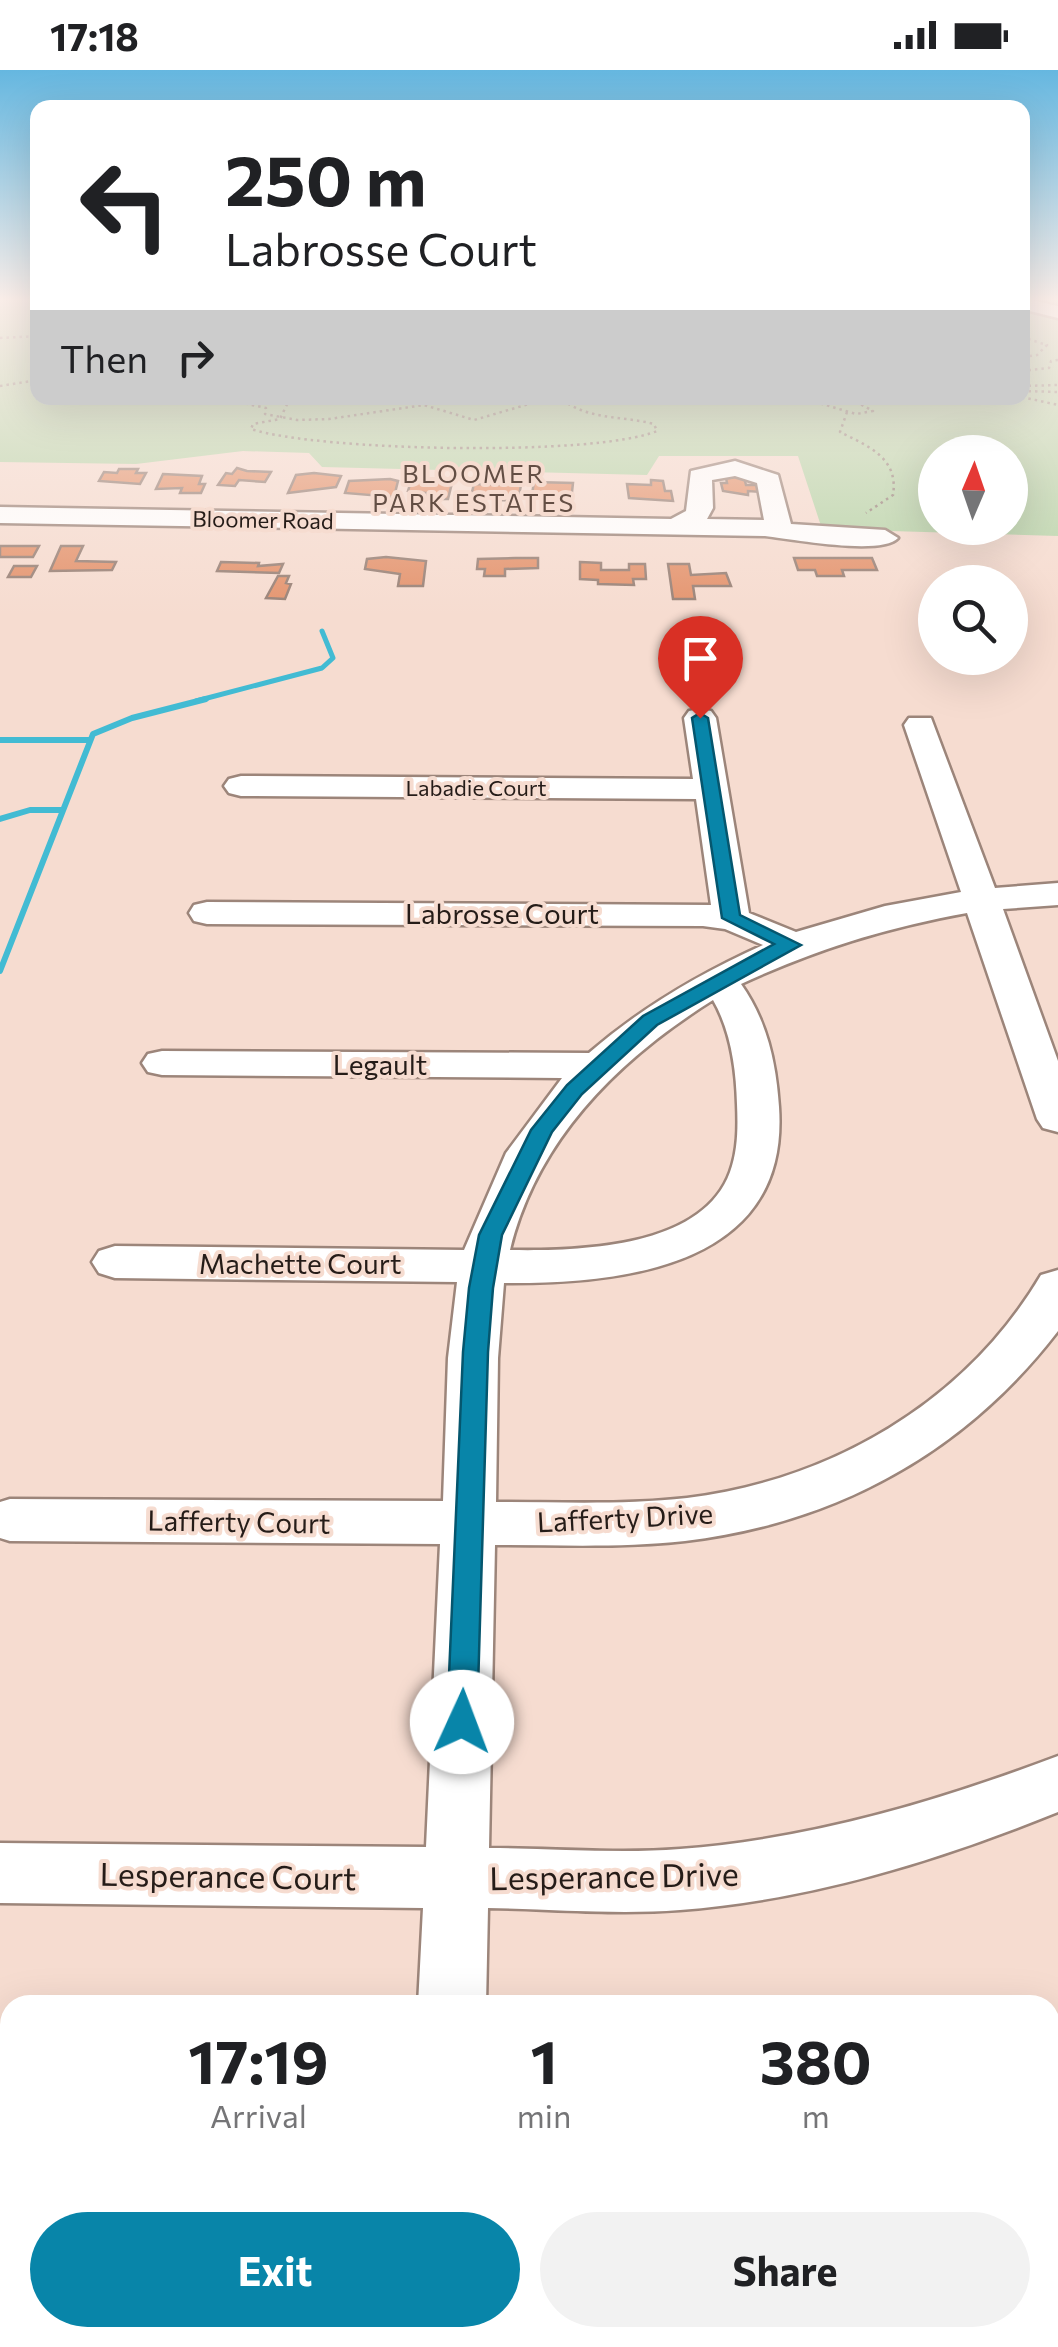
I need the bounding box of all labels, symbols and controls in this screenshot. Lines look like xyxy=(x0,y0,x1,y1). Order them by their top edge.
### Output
text: 17:18 xyxy=(50,12,139,59)
text: 250 m xyxy=(225,135,427,220)
icon: left xyxy=(60,140,190,270)
text: Labrosse Court xyxy=(225,220,537,275)
icon: right xyxy=(168,330,223,385)
text: Then xyxy=(60,334,148,381)
north arrow xyxy=(918,435,1028,545)
map controls xyxy=(918,435,1028,675)
district label: BLOOMER PARK ESTATES xyxy=(372,458,576,517)
street label: Bloomer Road xyxy=(192,505,334,534)
button: search xyxy=(918,565,1028,675)
pin xyxy=(658,616,743,719)
icon: arrive xyxy=(673,631,728,686)
street label: Labadie Court xyxy=(405,774,547,801)
street label: Labrosse Court xyxy=(405,896,599,930)
street label: Legault xyxy=(333,1047,427,1081)
street label: Machette Court xyxy=(199,1246,401,1280)
street label: Lafferty Drive xyxy=(536,1495,714,1539)
street label: Lafferty Court xyxy=(147,1502,331,1540)
position arrow xyxy=(410,1670,514,1774)
street label: Lesperance Court xyxy=(99,1853,357,1897)
street label: Lesperance Drive xyxy=(489,1853,739,1897)
text: 17:19 xyxy=(188,2023,329,2096)
text: 1 xyxy=(531,2023,558,2096)
text: 380 xyxy=(760,2023,872,2096)
text: Arrival xyxy=(210,2095,307,2135)
text: min xyxy=(517,2095,571,2135)
text: m xyxy=(802,2095,830,2135)
button: Exit xyxy=(30,2212,520,2327)
button: Share xyxy=(540,2212,1030,2327)

